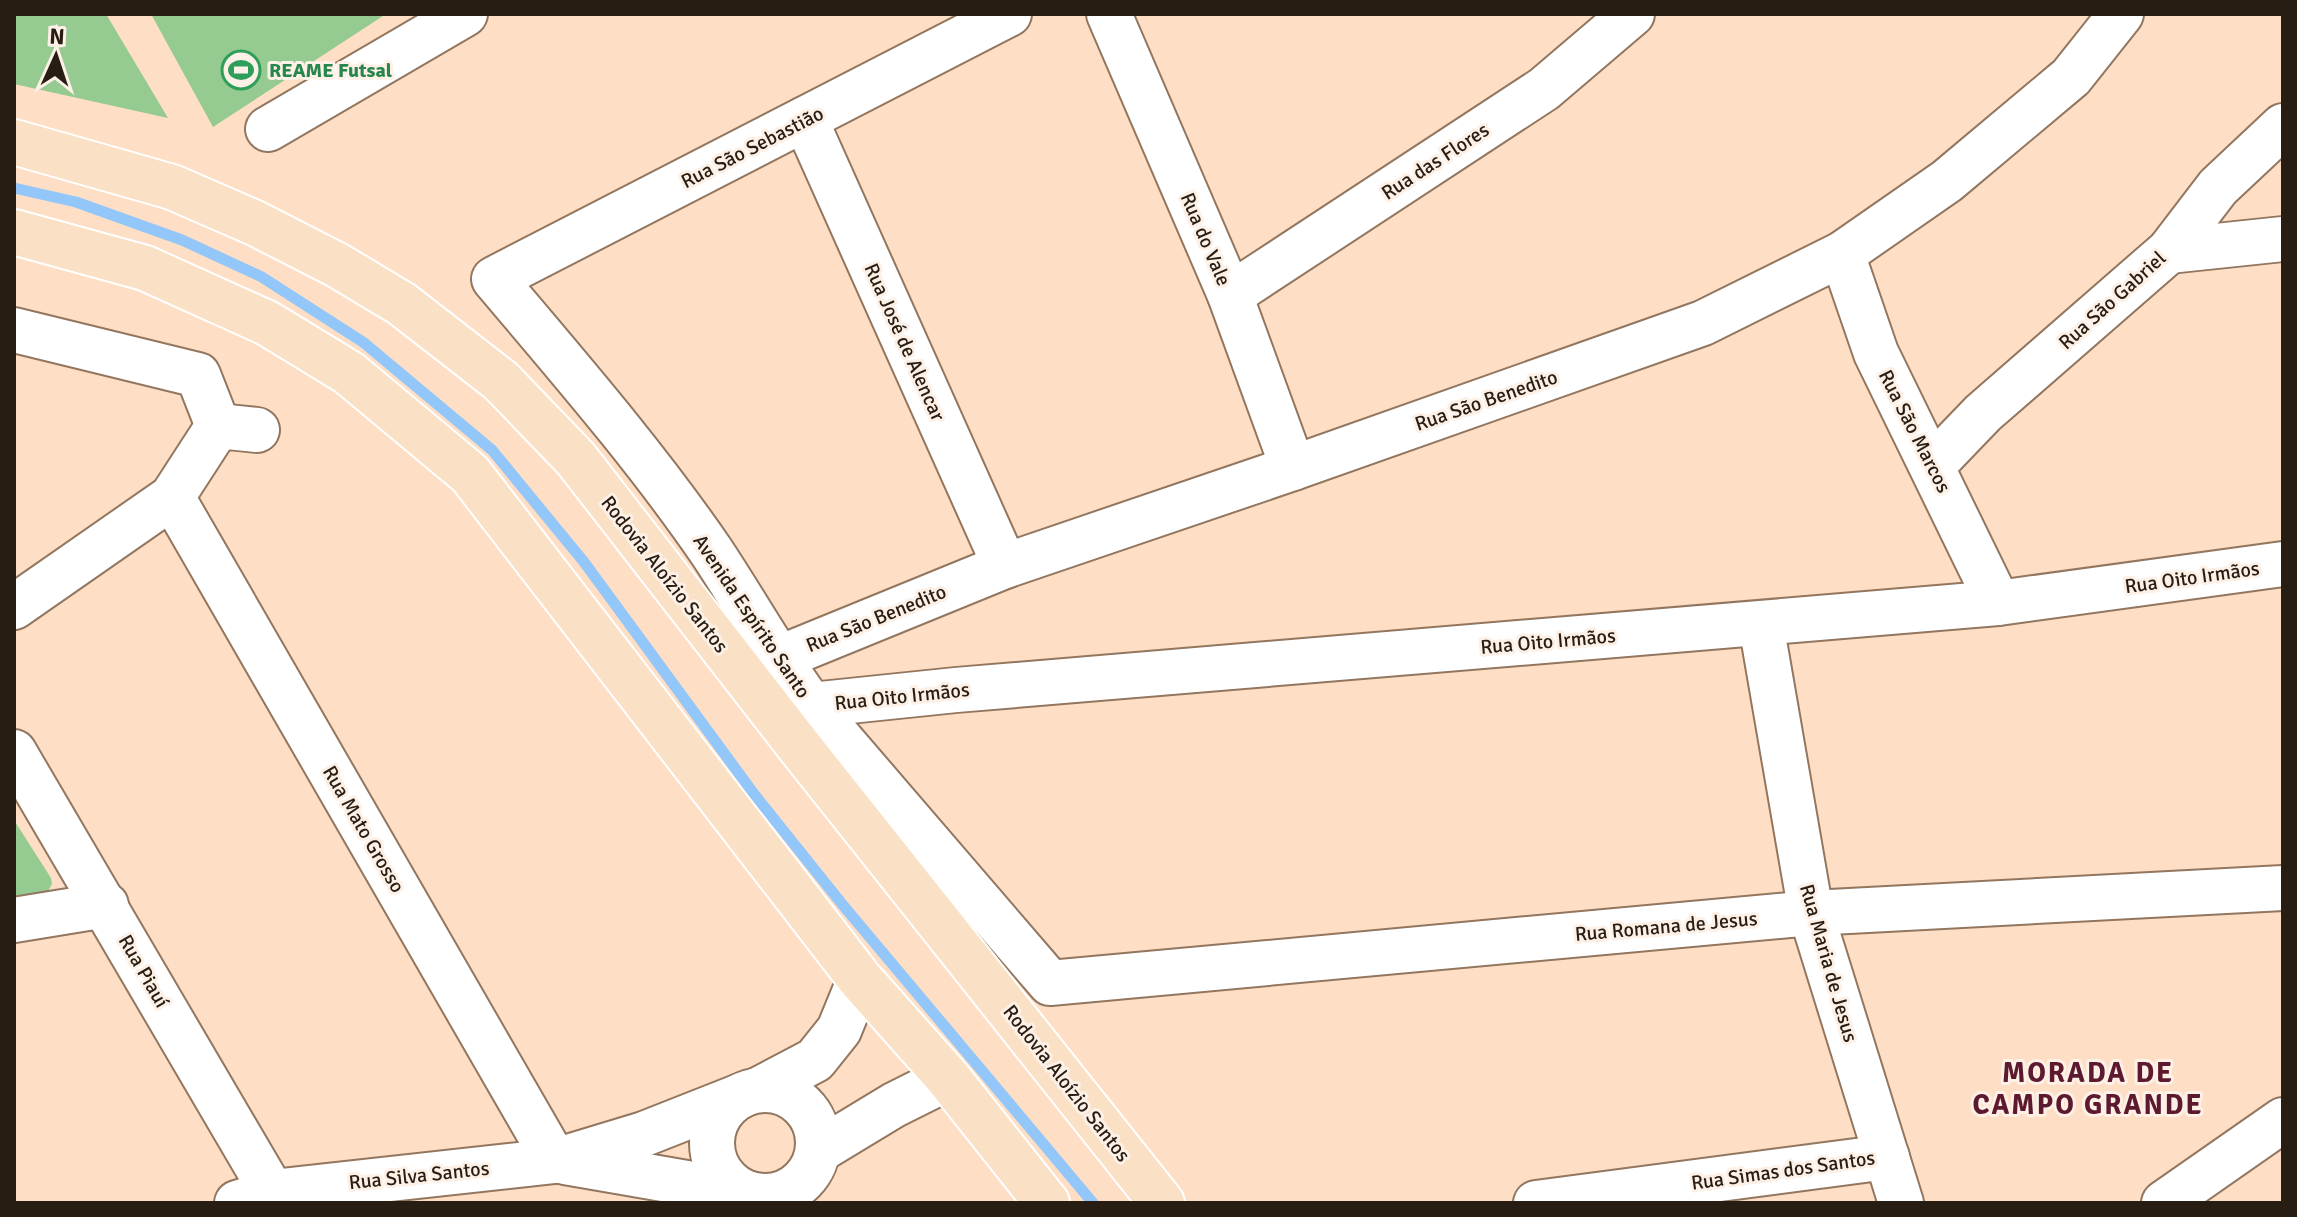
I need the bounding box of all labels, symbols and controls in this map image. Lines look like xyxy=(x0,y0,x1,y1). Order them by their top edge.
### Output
north arrow xyxy=(16,16,96,96)
text: N xyxy=(49,23,65,50)
sports icon: REAME Futsal xyxy=(220,49,262,91)
place label: REAME Futsal xyxy=(269,58,392,83)
street label: Rua São Sebastião xyxy=(677,101,828,194)
street label: Rua das Flores xyxy=(1377,117,1494,205)
street label: Rua do Vale xyxy=(1175,189,1236,290)
street label: Rua São Gabriel xyxy=(2054,246,2171,355)
street label: Rua José de Alencar xyxy=(859,259,951,426)
street label: Rua São Benedito xyxy=(1412,364,1561,437)
street label: Rua São Marcos xyxy=(1873,366,1956,497)
street label: Rodovia Aloízio Santos xyxy=(595,491,734,658)
street label: Avenida Espírito Santo xyxy=(687,530,816,703)
street label: Rua Oito Irmãos xyxy=(2123,556,2261,599)
street label: Rua São Benedito xyxy=(802,579,950,658)
street label: Rua Oito Irmãos xyxy=(1479,623,1617,660)
street label: Rua Oito Irmãos xyxy=(833,677,971,716)
street label: Rua Mato Grosso xyxy=(317,761,410,897)
street label: Rua Maria de Jesus xyxy=(1794,881,1863,1045)
street label: Rua Romana de Jesus xyxy=(1574,906,1759,947)
street label: Rua Piauí xyxy=(113,930,175,1013)
street label: Rodovia Aloízio Santos xyxy=(997,1000,1136,1167)
district label: MORADA DE CAMPO GRANDE xyxy=(1972,1056,2204,1122)
street label: Rua Simas dos Santos xyxy=(1690,1145,1877,1196)
street label: Rua Silva Santos xyxy=(348,1156,491,1195)

